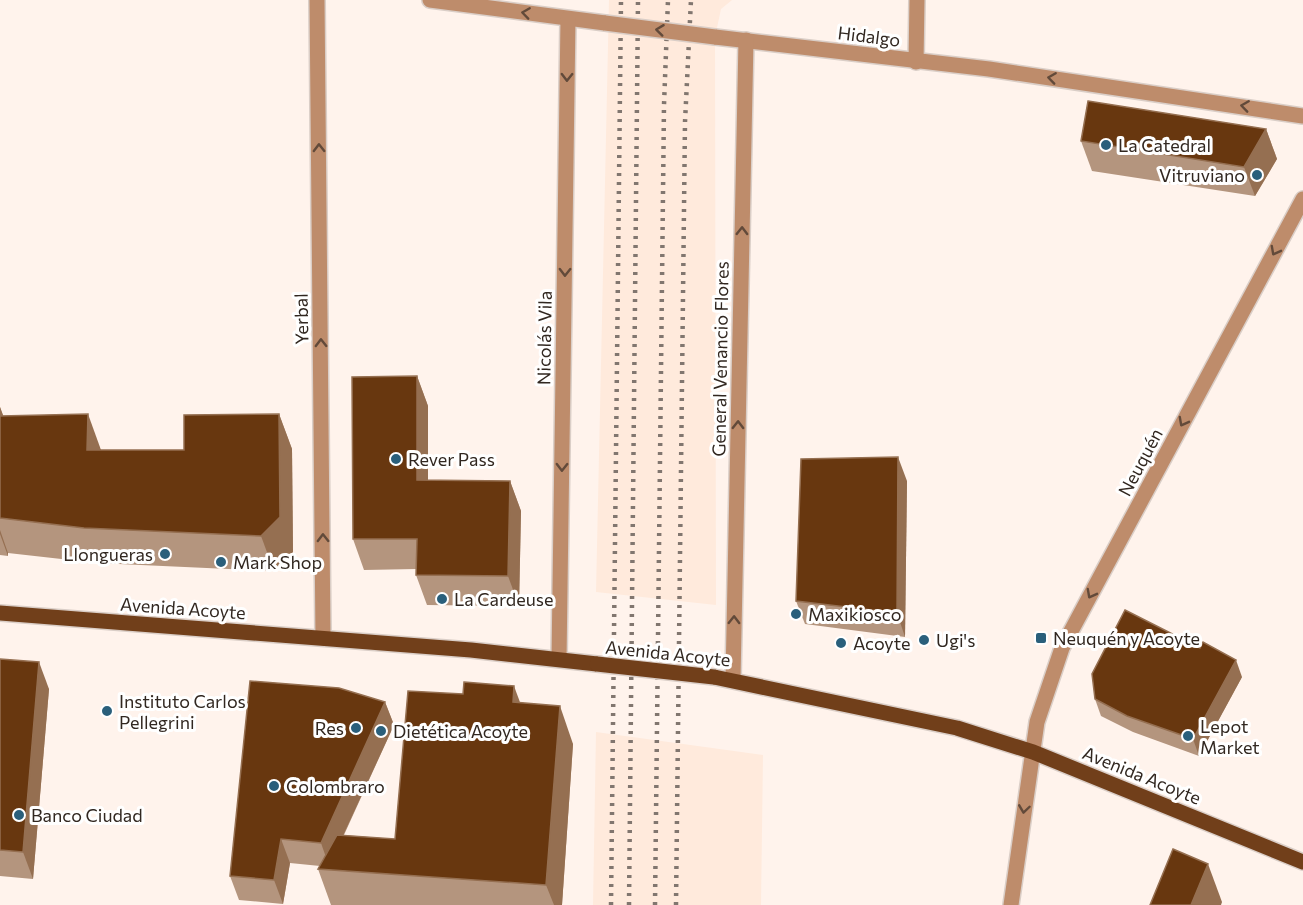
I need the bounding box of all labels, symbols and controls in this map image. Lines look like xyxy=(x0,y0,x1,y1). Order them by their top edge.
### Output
one-way arrow xyxy=(522,7,531,20)
street label: Hidalgo xyxy=(836,21,902,51)
one-way arrow xyxy=(655,24,664,37)
one-way arrow xyxy=(561,73,573,82)
one-way arrow xyxy=(1048,73,1057,85)
one-way arrow xyxy=(1241,100,1250,112)
place label: La Catedral xyxy=(1118,134,1211,156)
marker: La Catedral xyxy=(1099,138,1113,152)
one-way arrow xyxy=(313,143,325,152)
place label: Vitruviano xyxy=(1159,164,1245,186)
marker: Vitruviano xyxy=(1250,168,1264,182)
one-way arrow xyxy=(736,226,748,235)
one-way arrow xyxy=(1271,244,1282,255)
street label: General Venancio Flores xyxy=(707,261,733,457)
one-way arrow xyxy=(558,268,571,277)
street label: Nicolás Vila xyxy=(532,291,556,385)
street label: Yerbal xyxy=(290,293,312,345)
one-way arrow xyxy=(315,338,327,347)
one-way arrow xyxy=(1179,416,1190,427)
one-way arrow xyxy=(732,421,744,430)
street label: Neuquén xyxy=(1113,424,1167,500)
place label: Rever Pass xyxy=(408,448,495,470)
marker: Rever Pass xyxy=(389,452,403,466)
one-way arrow xyxy=(556,463,568,472)
one-way arrow xyxy=(317,533,329,542)
place label: Llongueras xyxy=(63,543,153,565)
marker: Llongueras xyxy=(158,547,172,561)
place label: Mark Shop xyxy=(233,551,322,573)
marker: Mark Shop xyxy=(214,555,228,569)
place label: La Cardeuse xyxy=(454,588,553,610)
one-way arrow xyxy=(1087,588,1098,598)
marker: La Cardeuse xyxy=(435,592,449,606)
street label: Avenida Acoyte xyxy=(120,593,246,623)
place label: Maxikiosco xyxy=(808,603,901,625)
marker: Maxikiosco xyxy=(789,607,803,621)
one-way arrow xyxy=(728,616,740,625)
place label: Neuquén y Acoyte xyxy=(1053,627,1200,649)
place label: Ugi's xyxy=(936,629,975,651)
marker: Neuquén y Acoyte xyxy=(1034,631,1048,645)
place label: Acoyte xyxy=(853,632,910,654)
marker: Ugi's xyxy=(917,633,931,647)
street label: Avenida Acoyte xyxy=(604,635,732,671)
marker: Acoyte xyxy=(834,636,848,650)
place label: Instituto Carlos Pellegrini xyxy=(119,690,246,733)
marker: Instituto Carlos Pellegrini xyxy=(100,704,114,718)
place label: Lepot Market xyxy=(1200,715,1260,758)
place label: Res xyxy=(315,717,344,739)
place label: Dietética Acoyte xyxy=(393,720,528,742)
marker: Res xyxy=(349,721,363,735)
marker: Dietética Acoyte xyxy=(374,724,388,738)
marker: Lepot Market xyxy=(1181,729,1195,743)
street label: Avenida Acoyte xyxy=(1080,741,1204,809)
place label: Colombraro xyxy=(286,775,385,797)
marker: Colombraro xyxy=(267,779,281,793)
place label: Banco Ciudad xyxy=(31,804,143,826)
one-way arrow xyxy=(1018,805,1030,814)
marker: Banco Ciudad xyxy=(12,808,26,822)

